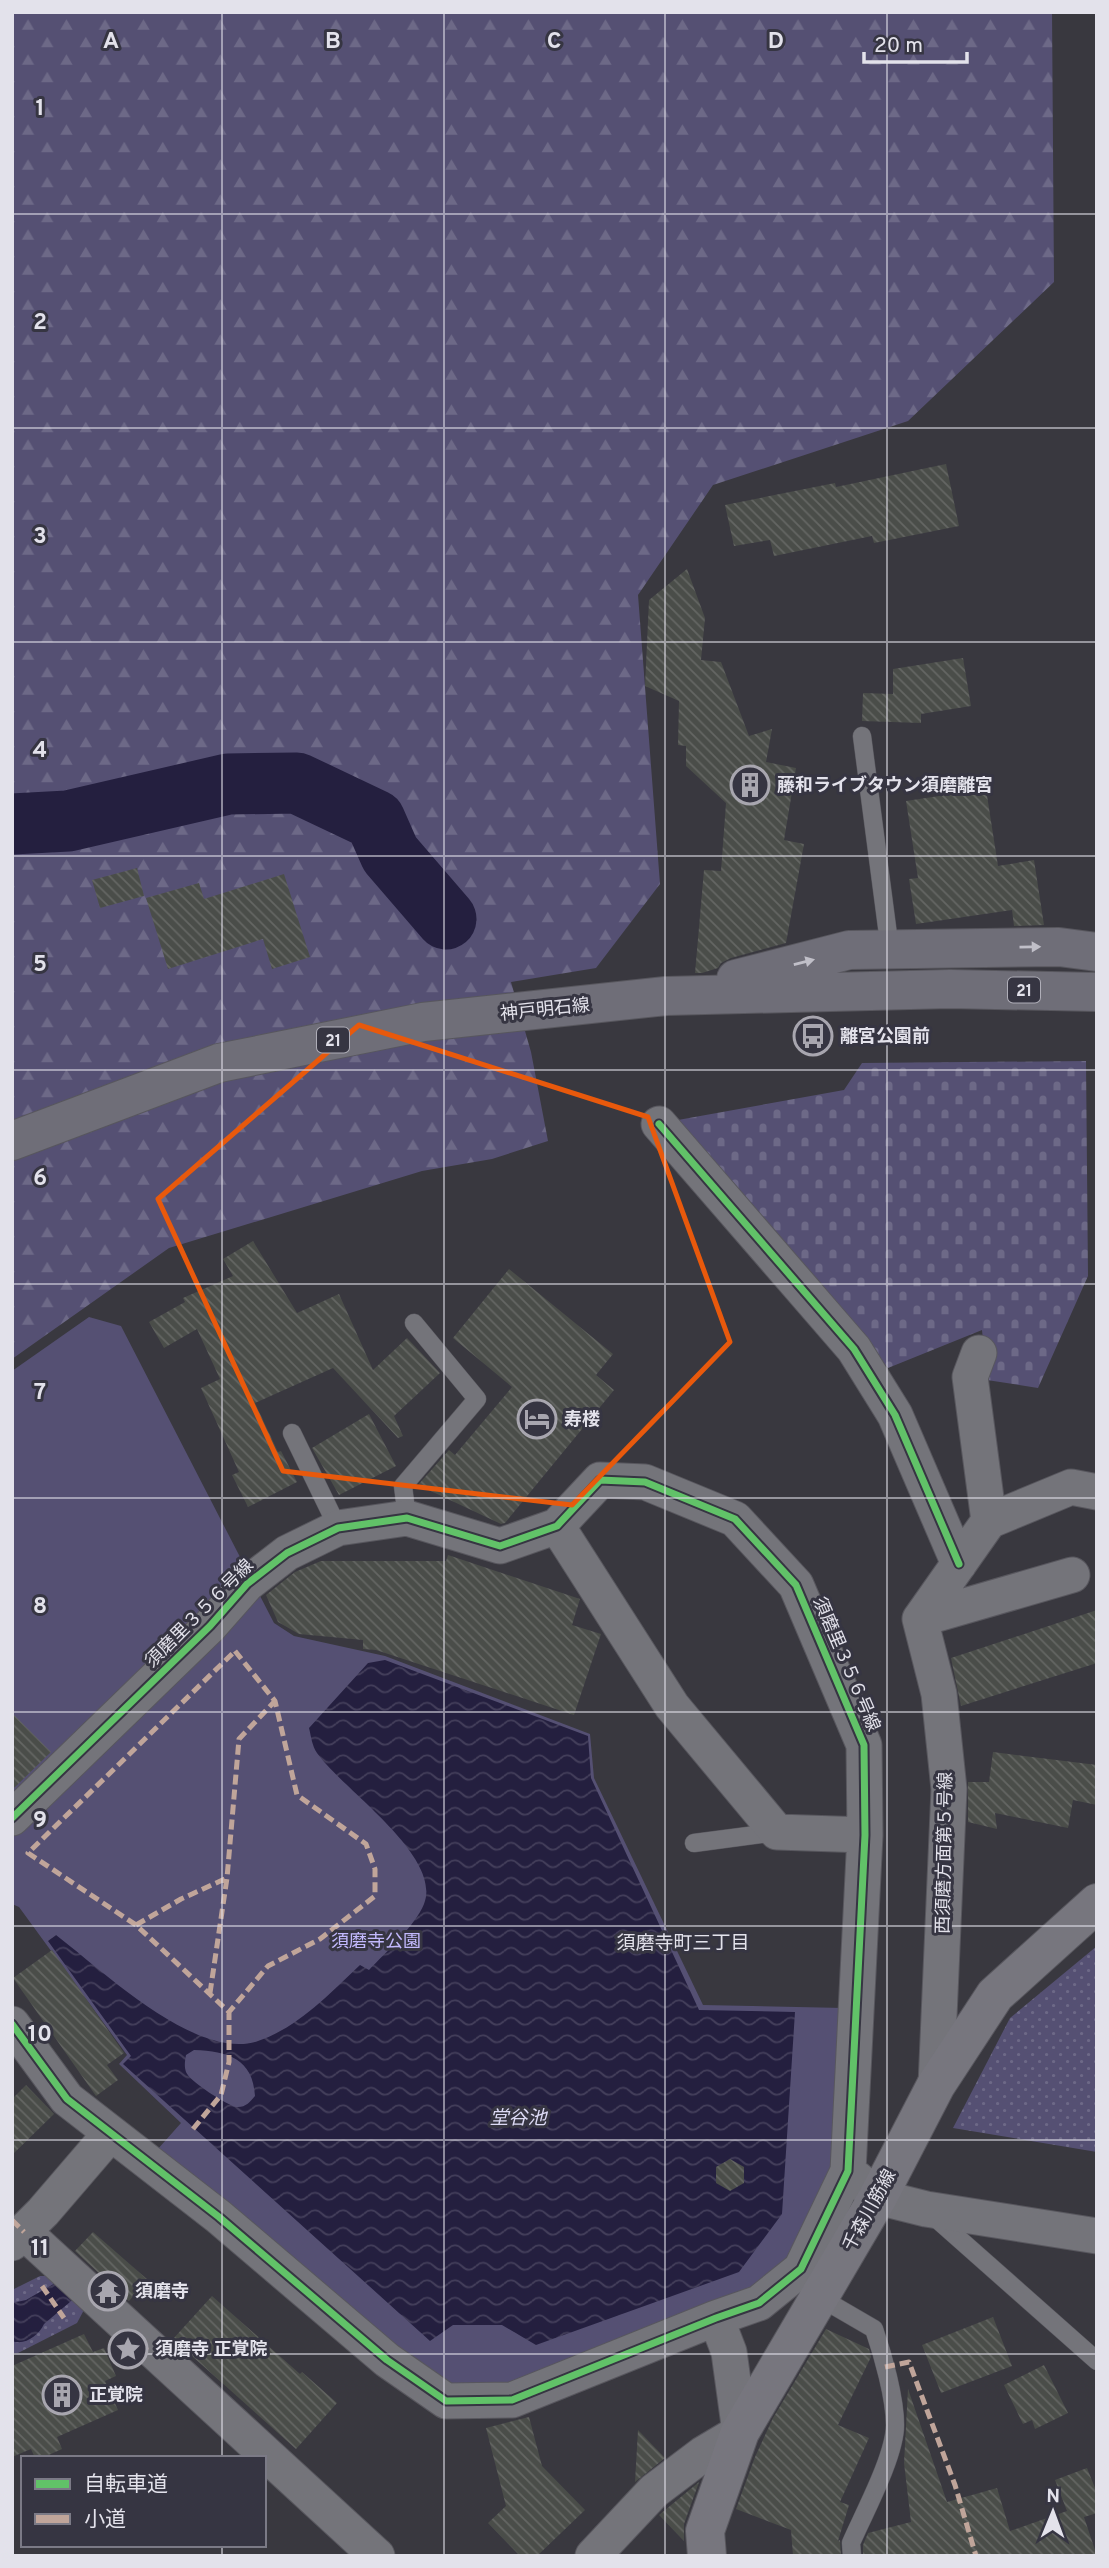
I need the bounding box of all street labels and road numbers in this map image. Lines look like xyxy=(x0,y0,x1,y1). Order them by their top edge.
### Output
road number: 21 xyxy=(1008,978,1040,1002)
street label: 神戸明石線 xyxy=(499,994,591,1027)
road number: 21 xyxy=(317,1028,349,1052)
street label: 須磨里３５６号線 xyxy=(141,1555,259,1673)
street label: 須磨里３５６号線 xyxy=(807,1594,884,1735)
street label: 西須磨方面第５号線 xyxy=(933,1772,958,1934)
street label: 千森川筋線 xyxy=(838,2166,902,2256)

